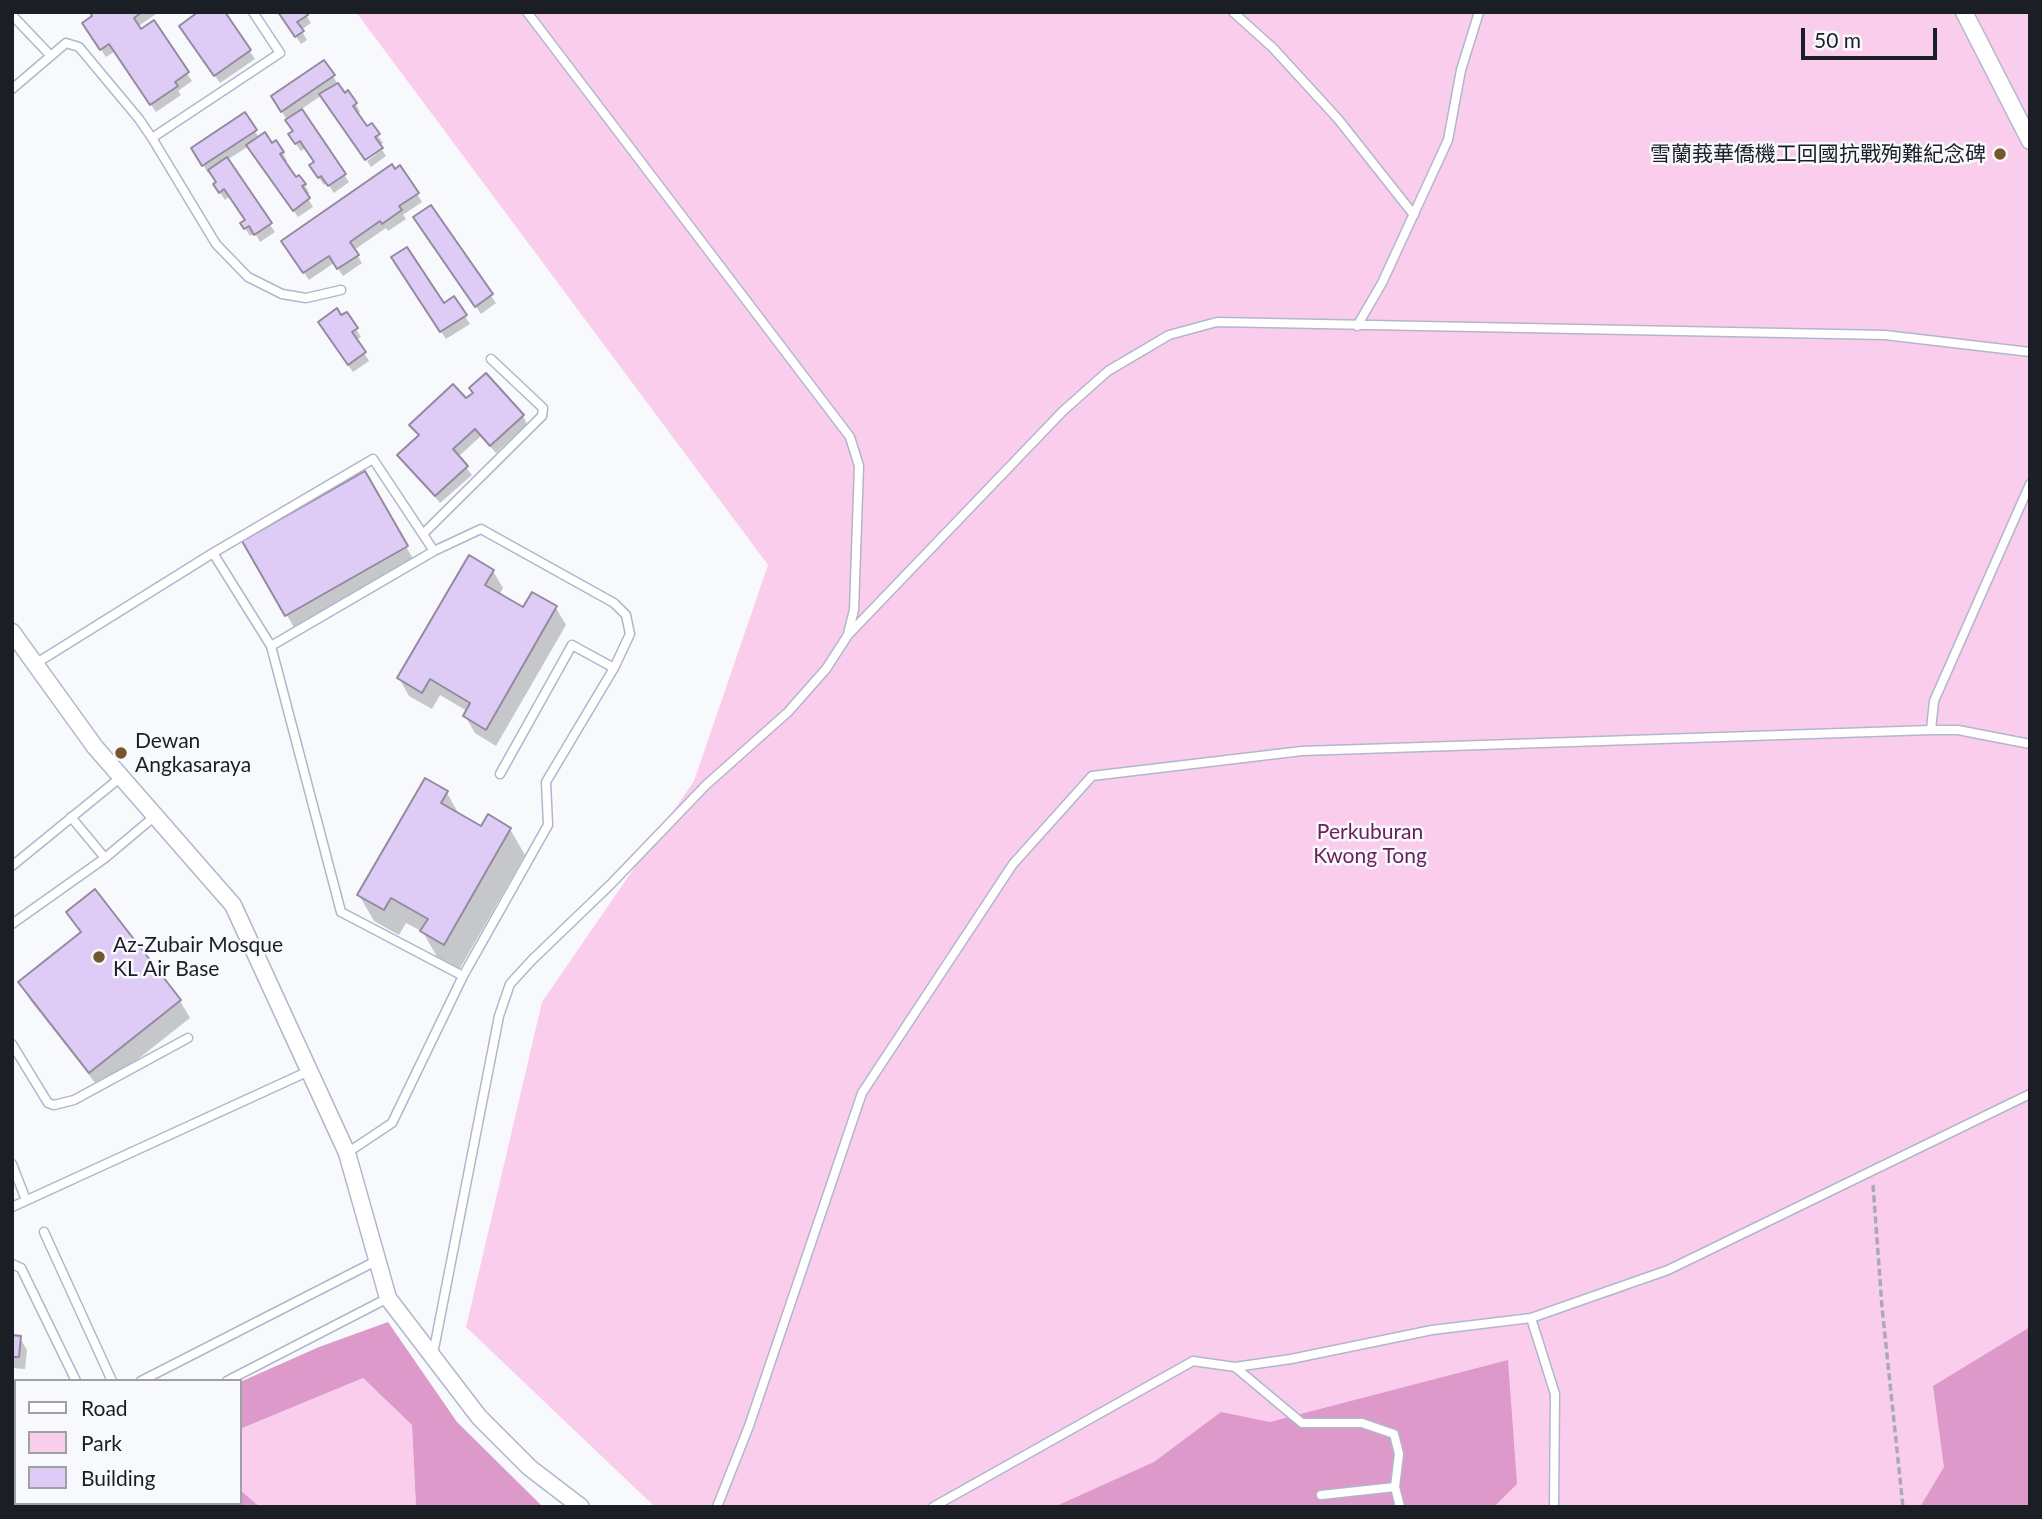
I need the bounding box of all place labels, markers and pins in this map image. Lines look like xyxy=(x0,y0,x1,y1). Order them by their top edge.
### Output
place label: 雪蘭莪華僑機工回國抗戰殉難紀念碑 xyxy=(1650,141,1986,167)
marker: 雪蘭莪華僑機工回國抗戰殉難紀念碑 xyxy=(1992,146,2008,162)
place label: Dewan Angkasaraya xyxy=(135,728,251,778)
marker: Dewan Angkasaraya xyxy=(113,745,129,761)
place label: Az-Zubair Mosque KL Air Base xyxy=(113,932,283,982)
marker: Az-Zubair Mosque KL Air Base xyxy=(91,949,107,965)

